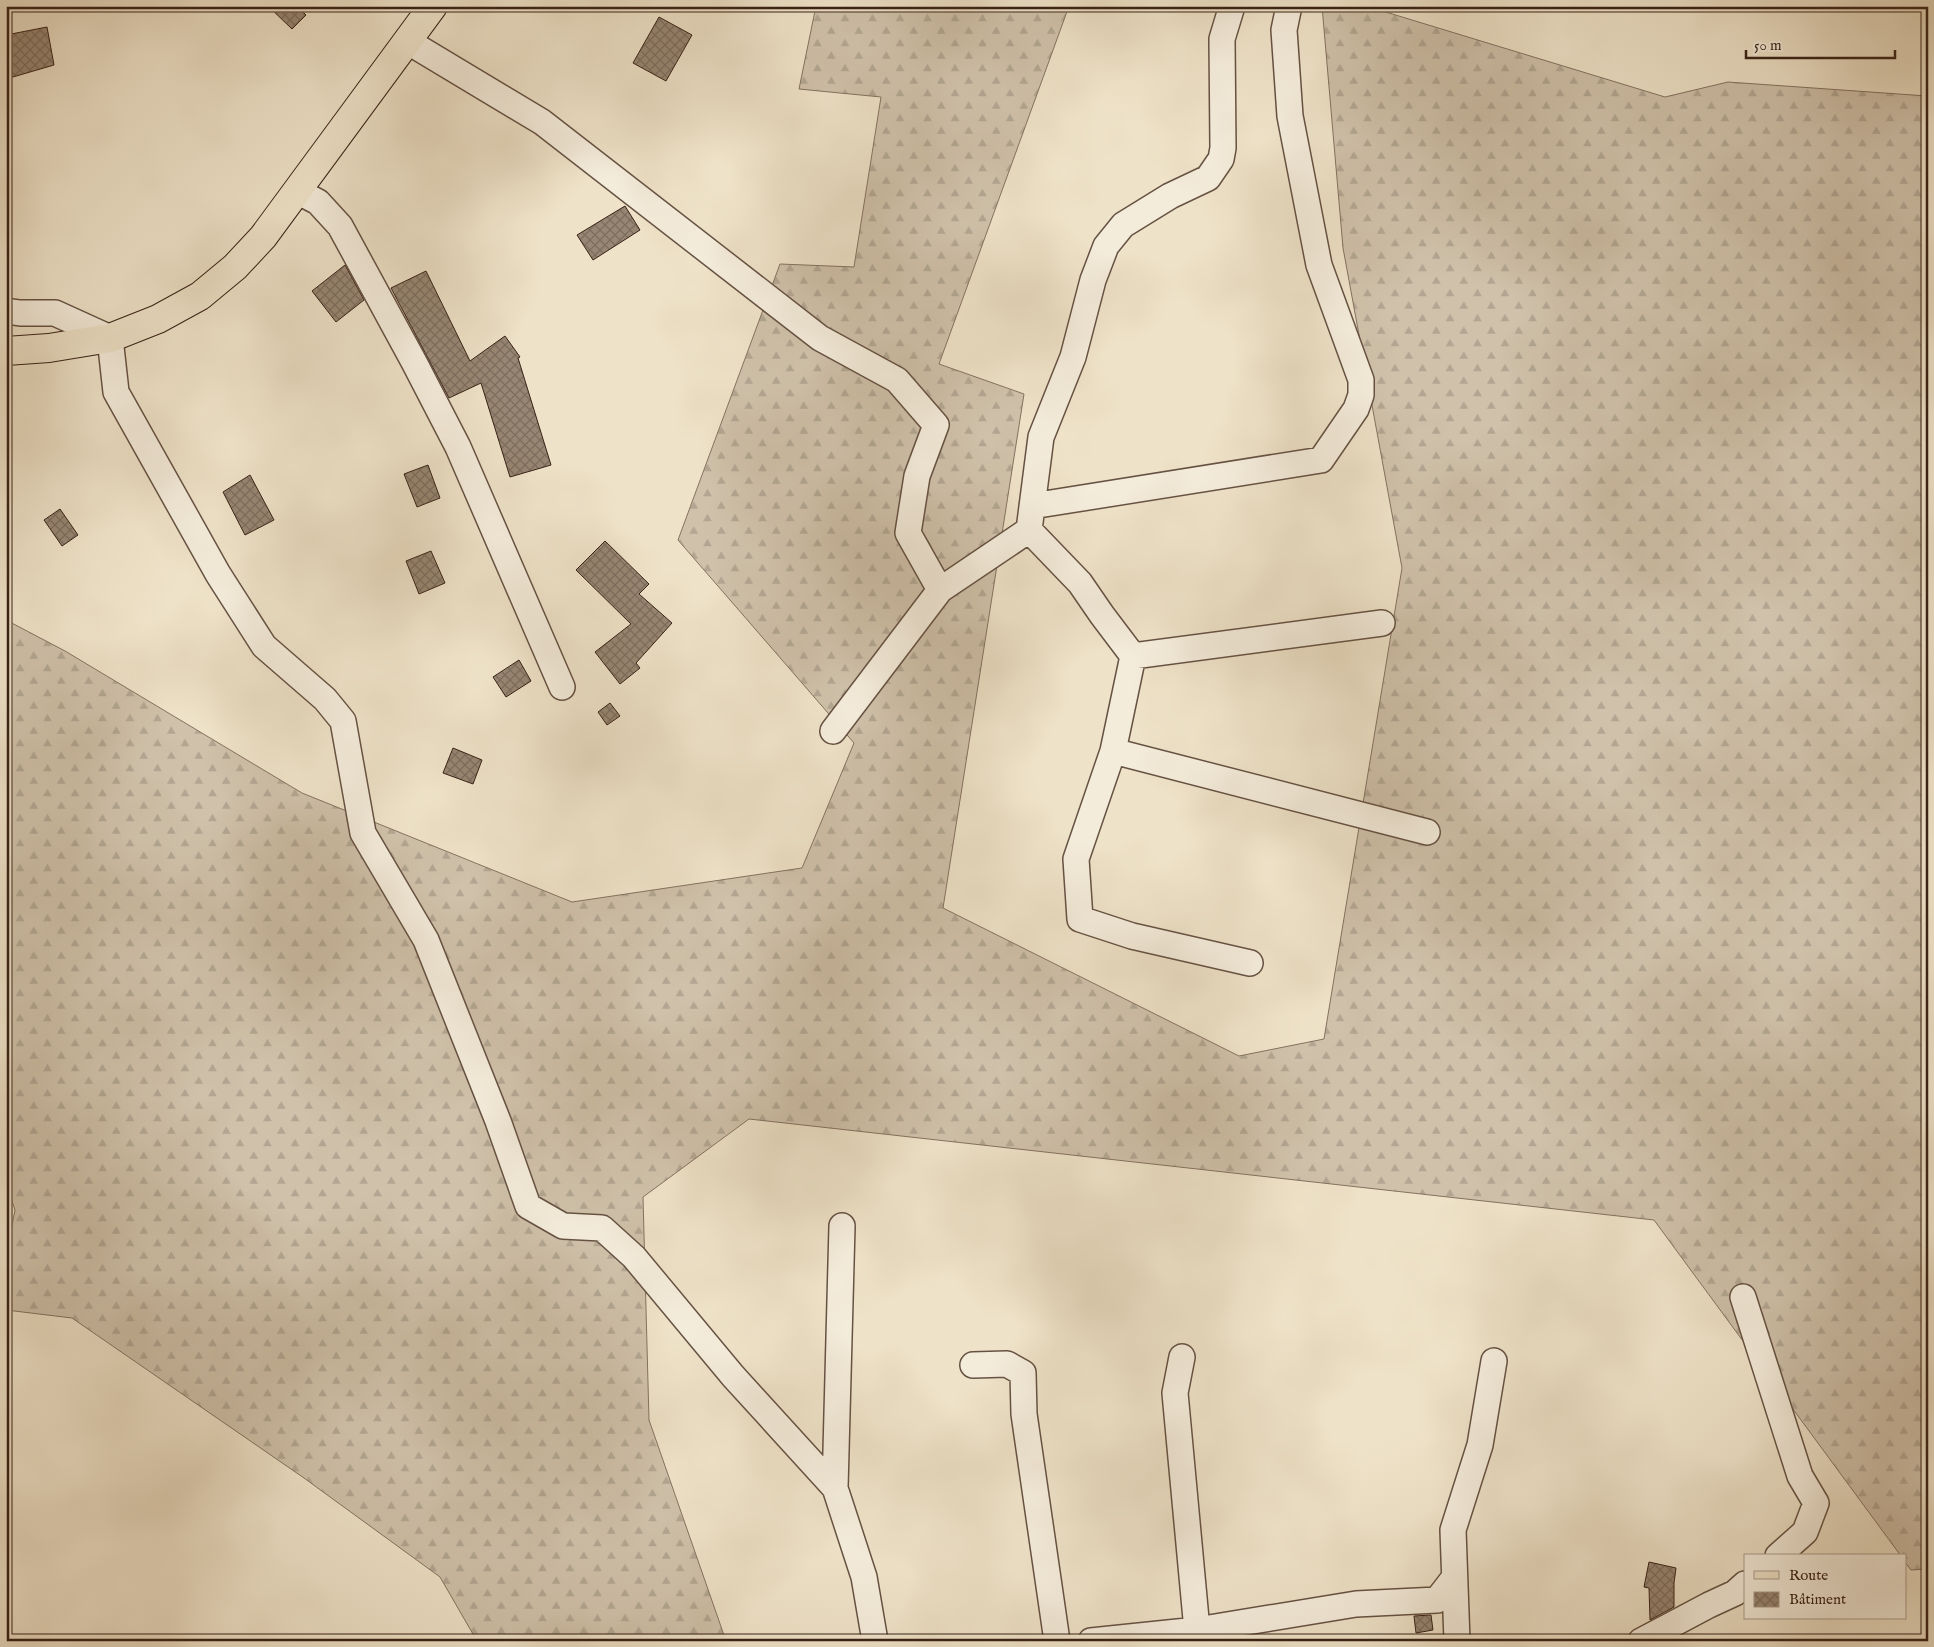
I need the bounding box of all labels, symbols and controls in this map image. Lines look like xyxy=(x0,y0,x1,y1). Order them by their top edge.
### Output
scale bar xyxy=(1746,28,1895,60)
text: 50 m xyxy=(1754,36,1782,55)
legend xyxy=(1744,1554,1906,1620)
text: Route xyxy=(1789,1566,1828,1585)
text: Bâtiment xyxy=(1789,1590,1846,1609)

